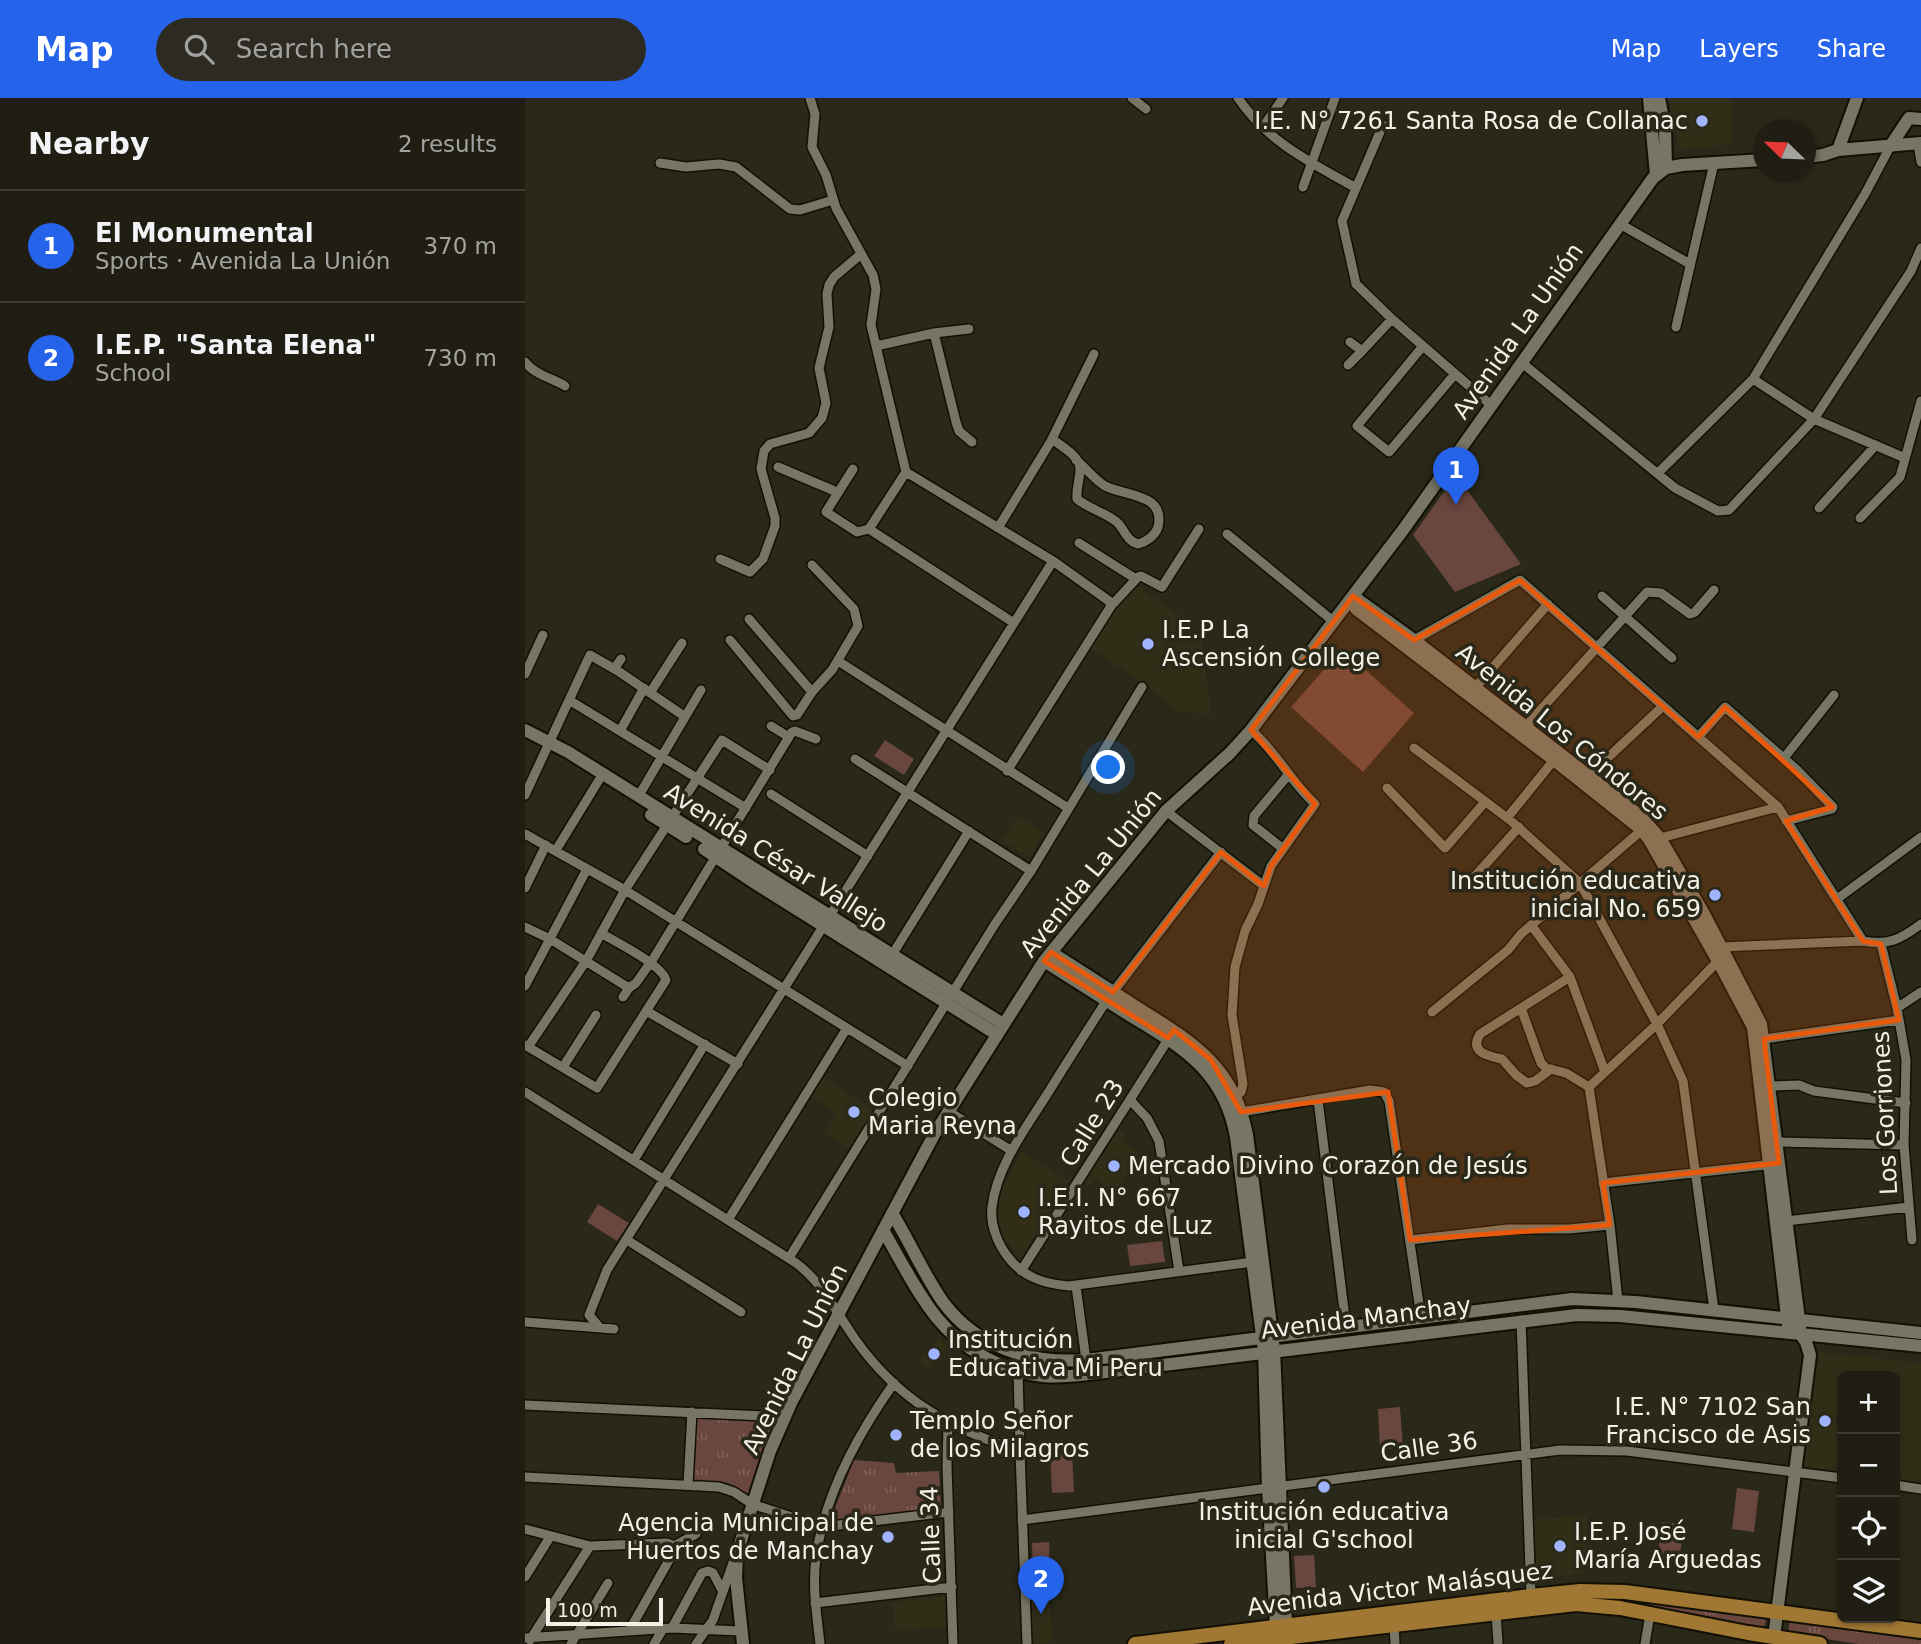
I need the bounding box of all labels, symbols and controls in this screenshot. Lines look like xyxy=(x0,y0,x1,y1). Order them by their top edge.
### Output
search box xyxy=(156,18,646,81)
text: Map xyxy=(35,30,114,69)
icon: search xyxy=(180,30,218,68)
text: Search here xyxy=(236,34,392,64)
text: Map xyxy=(1611,35,1661,63)
text: Layers xyxy=(1699,35,1779,63)
text: Share xyxy=(1817,35,1886,63)
place label: I.E. N° 7261 Santa Rosa de Collanac xyxy=(1254,107,1688,135)
marker: I.E. N° 7261 Santa Rosa de Collanac xyxy=(1694,113,1710,129)
north arrow xyxy=(1753,119,1816,182)
text: Nearby xyxy=(28,126,150,161)
text: 2 results xyxy=(398,131,497,157)
text: El Monumental xyxy=(95,218,314,248)
text: 1 xyxy=(43,233,59,259)
text: 370 m xyxy=(423,233,497,259)
street label: Avenida La Unión xyxy=(1447,238,1589,424)
text: Sports · Avenida La Unión xyxy=(95,248,390,274)
text: I.E.P. "Santa Elena" xyxy=(95,330,377,360)
text: 2 xyxy=(43,345,59,371)
text: 730 m xyxy=(423,345,497,371)
text: School xyxy=(95,360,171,386)
pin: 1 xyxy=(1433,447,1479,505)
place label: I.E.P La Ascensión College xyxy=(1162,616,1380,672)
marker: I.E.P La Ascensión College xyxy=(1140,636,1156,652)
street label: Avenida Los Cóndores xyxy=(1450,638,1674,826)
your location xyxy=(1091,750,1125,784)
street label: Avenida César Vallejo xyxy=(659,778,893,938)
street label: Avenida La Unión xyxy=(1015,783,1167,963)
place label: Institución educativa inicial No. 659 xyxy=(1450,867,1701,923)
marker: Institución educativa inicial No. 659 xyxy=(1707,887,1723,903)
street label: Los Gorriones xyxy=(1867,1030,1903,1196)
street label: Calle 23 xyxy=(1054,1074,1130,1172)
place label: Colegio Maria Reyna xyxy=(868,1084,1017,1140)
marker: Colegio Maria Reyna xyxy=(846,1104,862,1120)
place label: Mercado Divino Corazón de Jesús xyxy=(1128,1152,1528,1180)
marker: Mercado Divino Corazón de Jesús xyxy=(1106,1158,1122,1174)
place label: I.E.I. N° 667 Rayitos de Luz xyxy=(1038,1184,1212,1240)
marker: I.E.I. N° 667 Rayitos de Luz xyxy=(1016,1204,1032,1220)
street label: Avenida La Unión xyxy=(737,1259,853,1459)
street label: Avenida Manchay xyxy=(1259,1291,1473,1345)
place label: Institución Educativa Mi Peru xyxy=(948,1326,1163,1382)
marker: Institución Educativa Mi Peru xyxy=(926,1346,942,1362)
map controls xyxy=(1837,1371,1900,1623)
button: + xyxy=(1837,1371,1900,1434)
place label: I.E. N° 7102 San Francisco de Asis xyxy=(1606,1393,1811,1449)
place label: Templo Señor de los Milagros xyxy=(909,1407,1090,1463)
marker: I.E. N° 7102 San Francisco de Asis xyxy=(1817,1413,1833,1429)
street label: Calle 36 xyxy=(1379,1426,1479,1468)
marker: Templo Señor de los Milagros xyxy=(888,1427,904,1443)
button: − xyxy=(1837,1434,1900,1497)
marker: Institución educativa inicial G'school xyxy=(1316,1479,1332,1495)
street label: Calle 34 xyxy=(915,1486,947,1584)
button: locate xyxy=(1837,1497,1900,1560)
place label: Institución educativa inicial G'school xyxy=(1199,1498,1449,1554)
place label: Agencia Municipal de Huertos de Manchay xyxy=(618,1509,874,1565)
place label: I.E.P. José María Arguedas xyxy=(1574,1518,1762,1574)
marker: Agencia Municipal de Huertos de Manchay xyxy=(880,1529,896,1545)
marker: I.E.P. José María Arguedas xyxy=(1552,1538,1568,1554)
pin: 2 xyxy=(1018,1556,1064,1614)
street label: Avenida Victor Malásquez xyxy=(1246,1556,1554,1622)
button: layers xyxy=(1837,1560,1900,1623)
scale bar xyxy=(546,1595,663,1627)
text: 100 m xyxy=(557,1599,618,1621)

